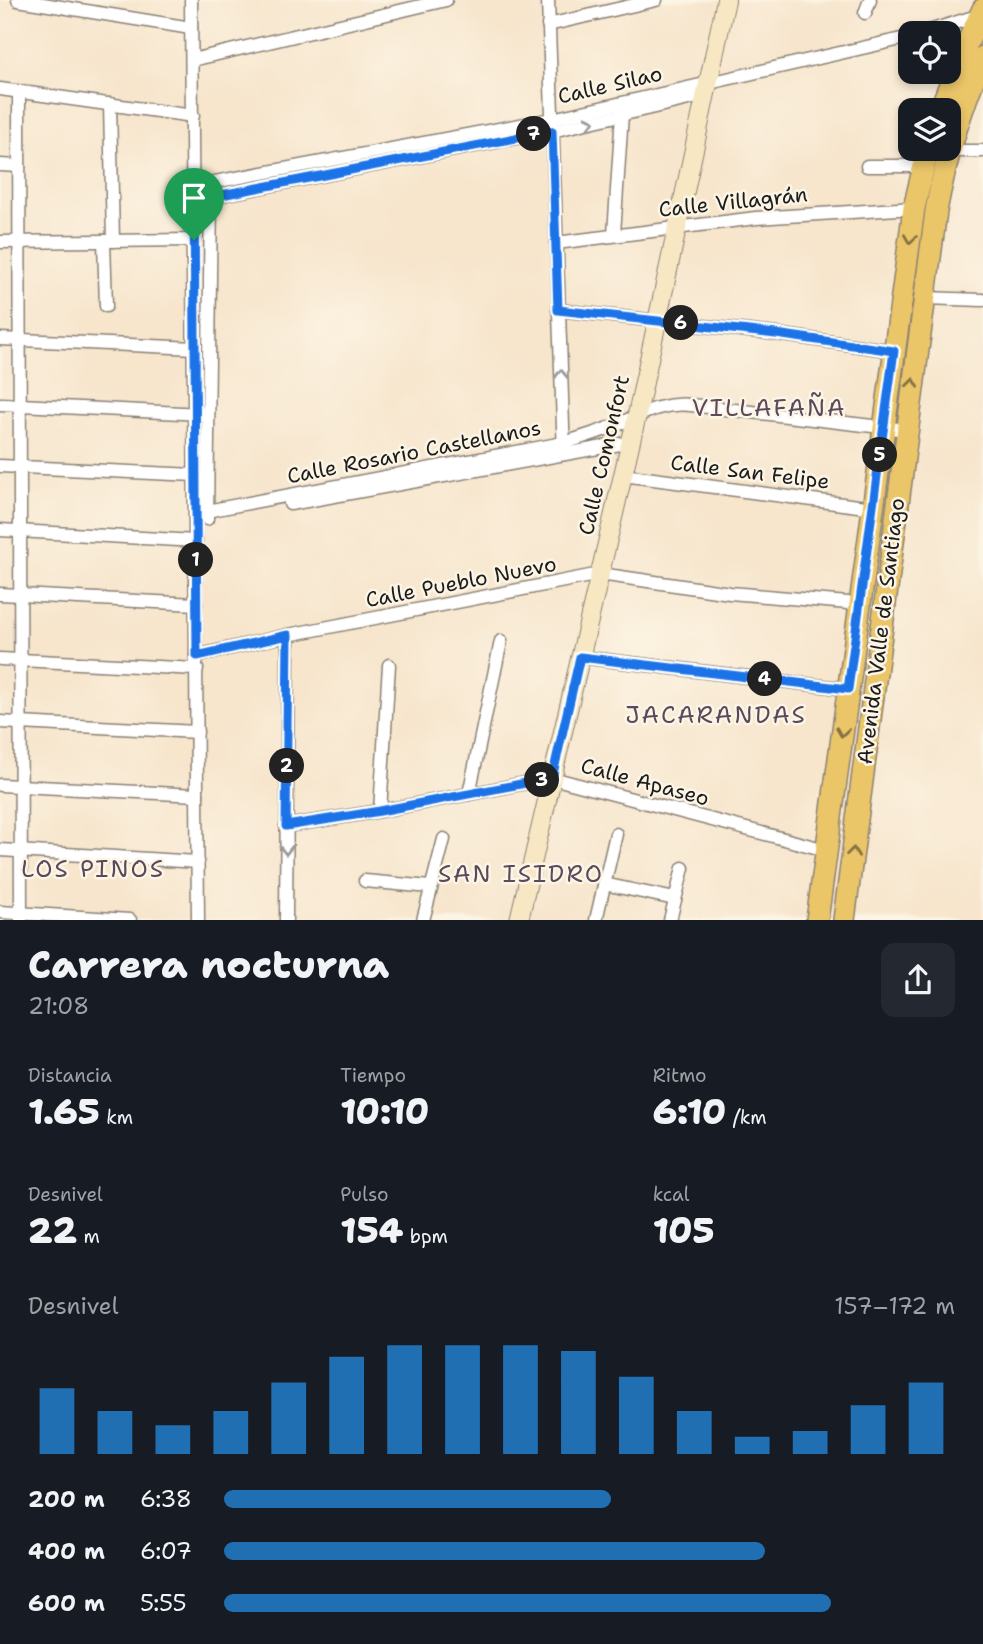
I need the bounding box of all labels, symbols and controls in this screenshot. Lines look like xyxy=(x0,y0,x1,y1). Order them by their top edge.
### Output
map controls xyxy=(898,21,961,161)
button: locate xyxy=(898,21,961,84)
street label: Calle Silao xyxy=(555,59,665,111)
button: layers xyxy=(898,98,961,161)
pin: 7 xyxy=(516,116,552,152)
one-way arrow xyxy=(584,116,596,130)
text: 7 xyxy=(527,121,540,146)
pin xyxy=(164,168,224,240)
icon: arrive xyxy=(175,179,213,217)
street label: Calle Villagrán xyxy=(657,180,809,224)
one-way arrow xyxy=(902,234,917,245)
pin: 6 xyxy=(664,306,698,340)
text: 6 xyxy=(674,310,687,335)
one-way arrow xyxy=(553,369,568,380)
street label: Calle Comonfort xyxy=(572,372,636,538)
one-way arrow xyxy=(906,377,921,389)
district label: VILLAFAÑA xyxy=(692,392,846,424)
street label: Calle Rosario Castellanos xyxy=(285,414,543,490)
pin: 5 xyxy=(862,438,898,472)
text: 5 xyxy=(874,442,885,467)
street label: Calle San Felipe xyxy=(669,448,831,496)
street label: Avenida Valle de Santiago xyxy=(851,496,911,766)
pin: 1 xyxy=(178,542,214,578)
text: 1 xyxy=(191,547,200,572)
street label: Calle Pueblo Nuevo xyxy=(363,550,559,614)
pin: 4 xyxy=(748,662,782,696)
text: 4 xyxy=(758,666,771,691)
district label: JACARANDAS xyxy=(625,699,807,731)
one-way arrow xyxy=(835,726,850,738)
pin: 2 xyxy=(270,748,304,784)
street label: Calle Apaseo xyxy=(578,751,712,813)
text: 2 xyxy=(280,753,293,778)
pin: 3 xyxy=(524,762,560,798)
text: 3 xyxy=(535,767,548,792)
one-way arrow xyxy=(278,845,294,856)
one-way arrow xyxy=(845,846,860,858)
district label: LOS PINOS xyxy=(21,853,165,885)
district label: SAN ISIDRO xyxy=(438,858,604,890)
text: Carrera nocturna xyxy=(28,939,389,990)
button: share xyxy=(881,943,955,1017)
text: 21:08 xyxy=(28,991,89,1021)
text: Distancia xyxy=(28,1063,112,1088)
text: Tiempo xyxy=(340,1063,406,1088)
text: Ritmo xyxy=(653,1063,707,1088)
text: 1.65 xyxy=(28,1088,100,1135)
text: 10:10 xyxy=(340,1088,429,1135)
text: 6:10 xyxy=(653,1088,726,1135)
text: km xyxy=(100,1105,133,1130)
text: /km xyxy=(726,1105,767,1130)
text: Desnivel xyxy=(28,1182,103,1207)
text: Pulso xyxy=(340,1182,389,1207)
text: kcal xyxy=(653,1182,690,1207)
text: 22 xyxy=(28,1207,77,1254)
text: 154 xyxy=(340,1207,403,1254)
text: 105 xyxy=(653,1207,714,1254)
text: m xyxy=(77,1224,100,1249)
text: bpm xyxy=(403,1224,448,1249)
text: Desnivel xyxy=(28,1291,119,1321)
text: 157–172 m xyxy=(834,1291,955,1321)
text: 200 m xyxy=(28,1484,105,1514)
text: 6:38 xyxy=(140,1484,192,1514)
text: 400 m xyxy=(28,1536,105,1566)
text: 6:07 xyxy=(140,1536,192,1566)
text: 600 m xyxy=(28,1588,105,1618)
text: 5:55 xyxy=(140,1588,186,1618)

